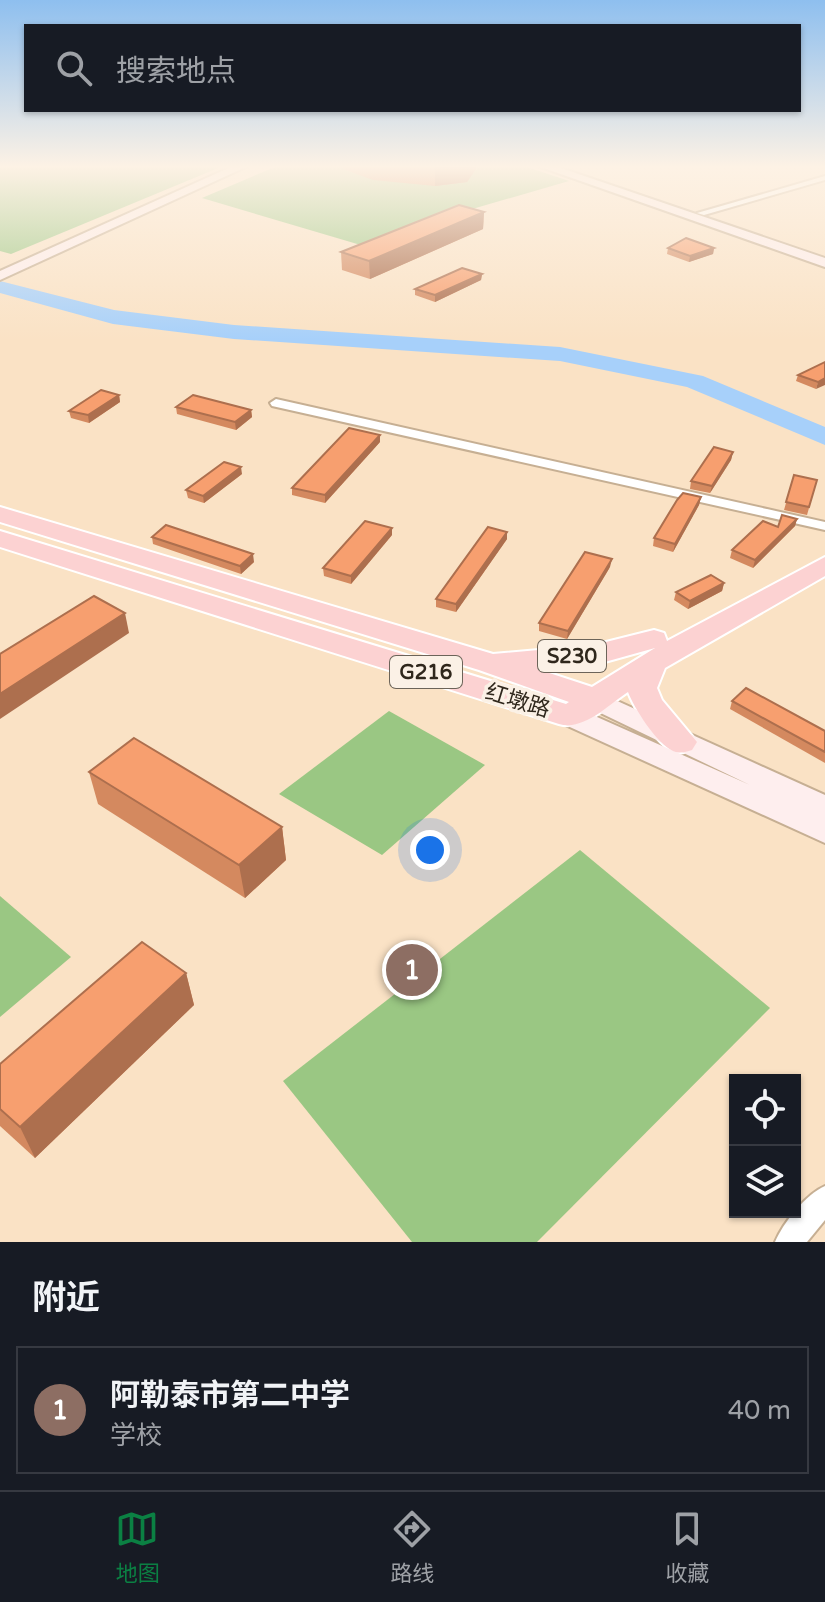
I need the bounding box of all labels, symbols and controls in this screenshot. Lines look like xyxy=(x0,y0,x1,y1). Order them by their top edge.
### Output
search box xyxy=(24,24,801,112)
icon: search xyxy=(52,46,96,90)
text: 搜索地点 xyxy=(116,53,236,90)
road number: S230 xyxy=(538,640,606,672)
road number: G216 xyxy=(390,656,462,688)
street label: 红墩路 xyxy=(482,679,553,723)
your location xyxy=(410,830,450,870)
pin: 1 xyxy=(386,940,438,1000)
map controls xyxy=(729,1074,801,1218)
button: locate xyxy=(729,1074,801,1146)
button: layers xyxy=(729,1146,801,1218)
text: 附近 xyxy=(32,1278,100,1319)
text: 阿勒泰市第二中学 xyxy=(110,1377,350,1414)
text: 1 xyxy=(52,1395,68,1426)
text: 40 m xyxy=(728,1395,791,1426)
text: 学校 xyxy=(110,1420,162,1451)
tab: 地图 xyxy=(115,1507,160,1587)
tab: 路线 xyxy=(390,1507,435,1587)
tab: 收藏 xyxy=(665,1507,710,1587)

